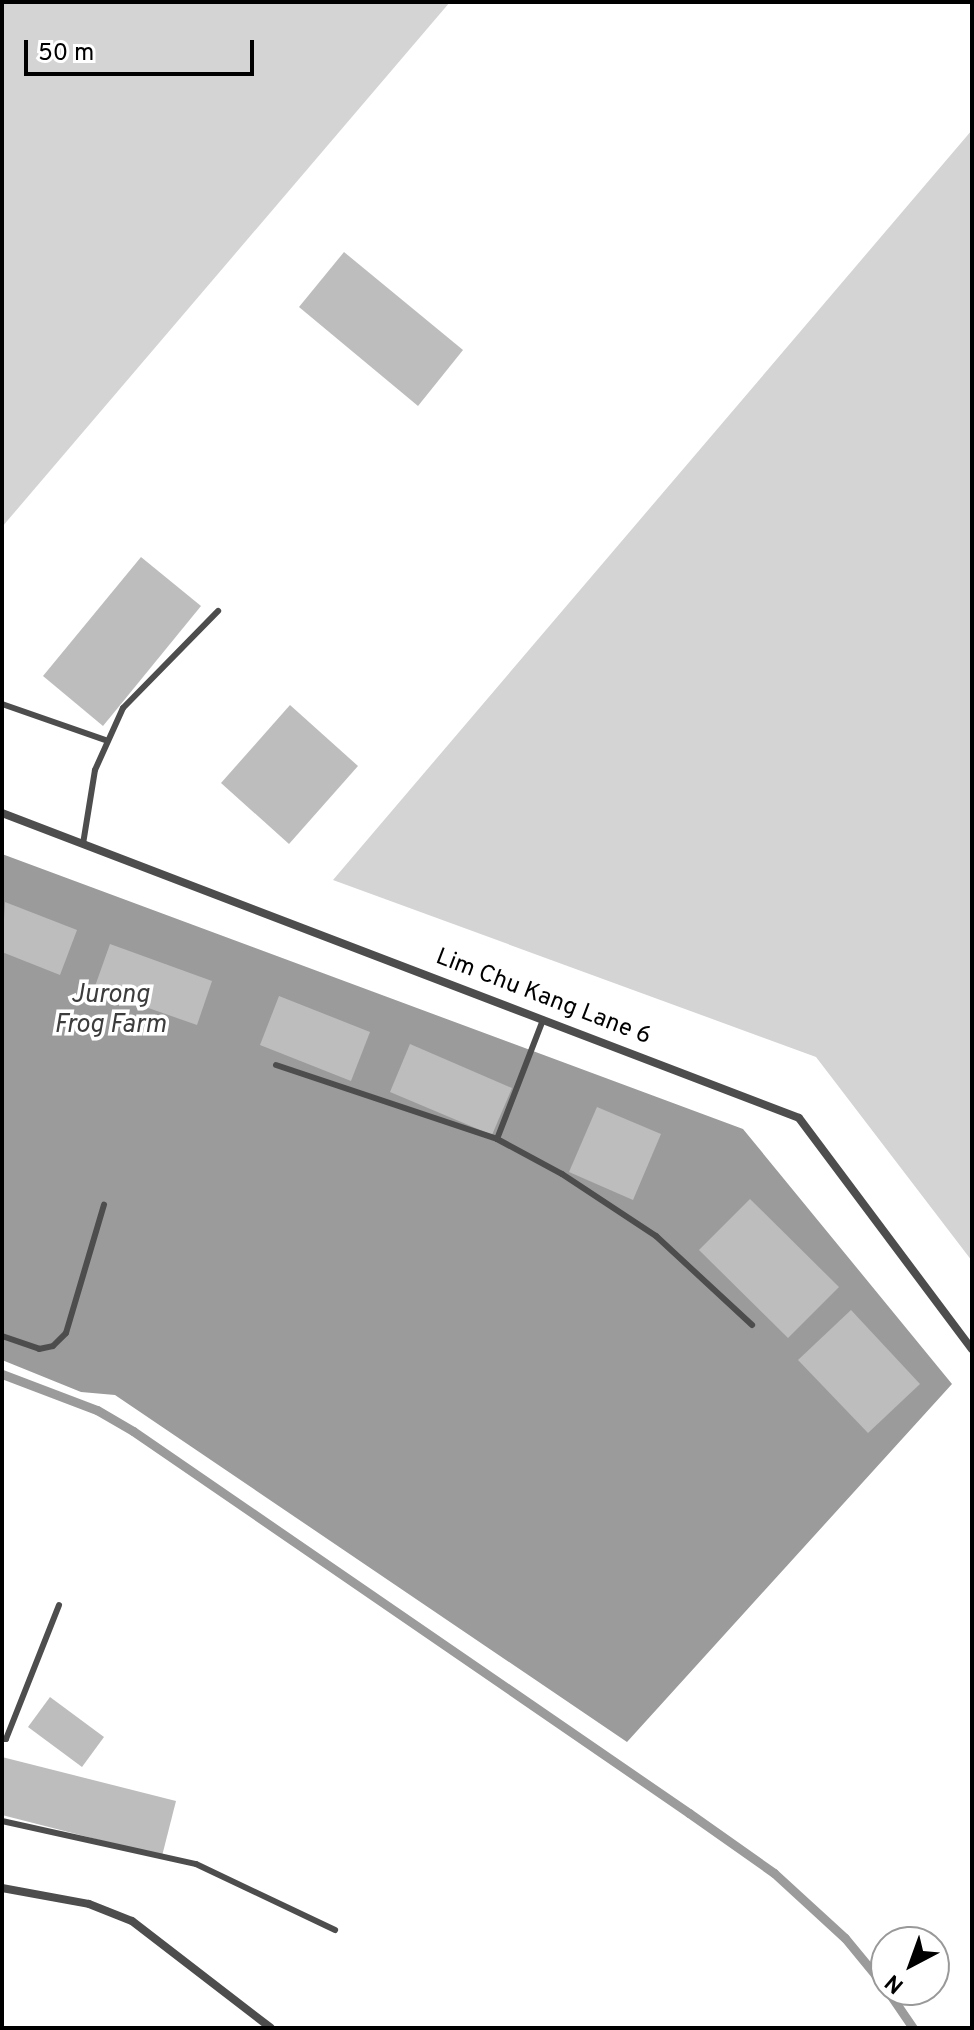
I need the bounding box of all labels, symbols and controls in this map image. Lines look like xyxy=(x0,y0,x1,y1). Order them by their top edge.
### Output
scale bar xyxy=(28,24,258,74)
text: 50 m xyxy=(38,39,94,69)
street label: Lim Chu Kang Lane 6 xyxy=(431,944,655,1052)
water label: Jurong Frog Farm xyxy=(54,980,166,1042)
north arrow xyxy=(870,1926,950,2006)
text: N xyxy=(880,1968,910,1998)

